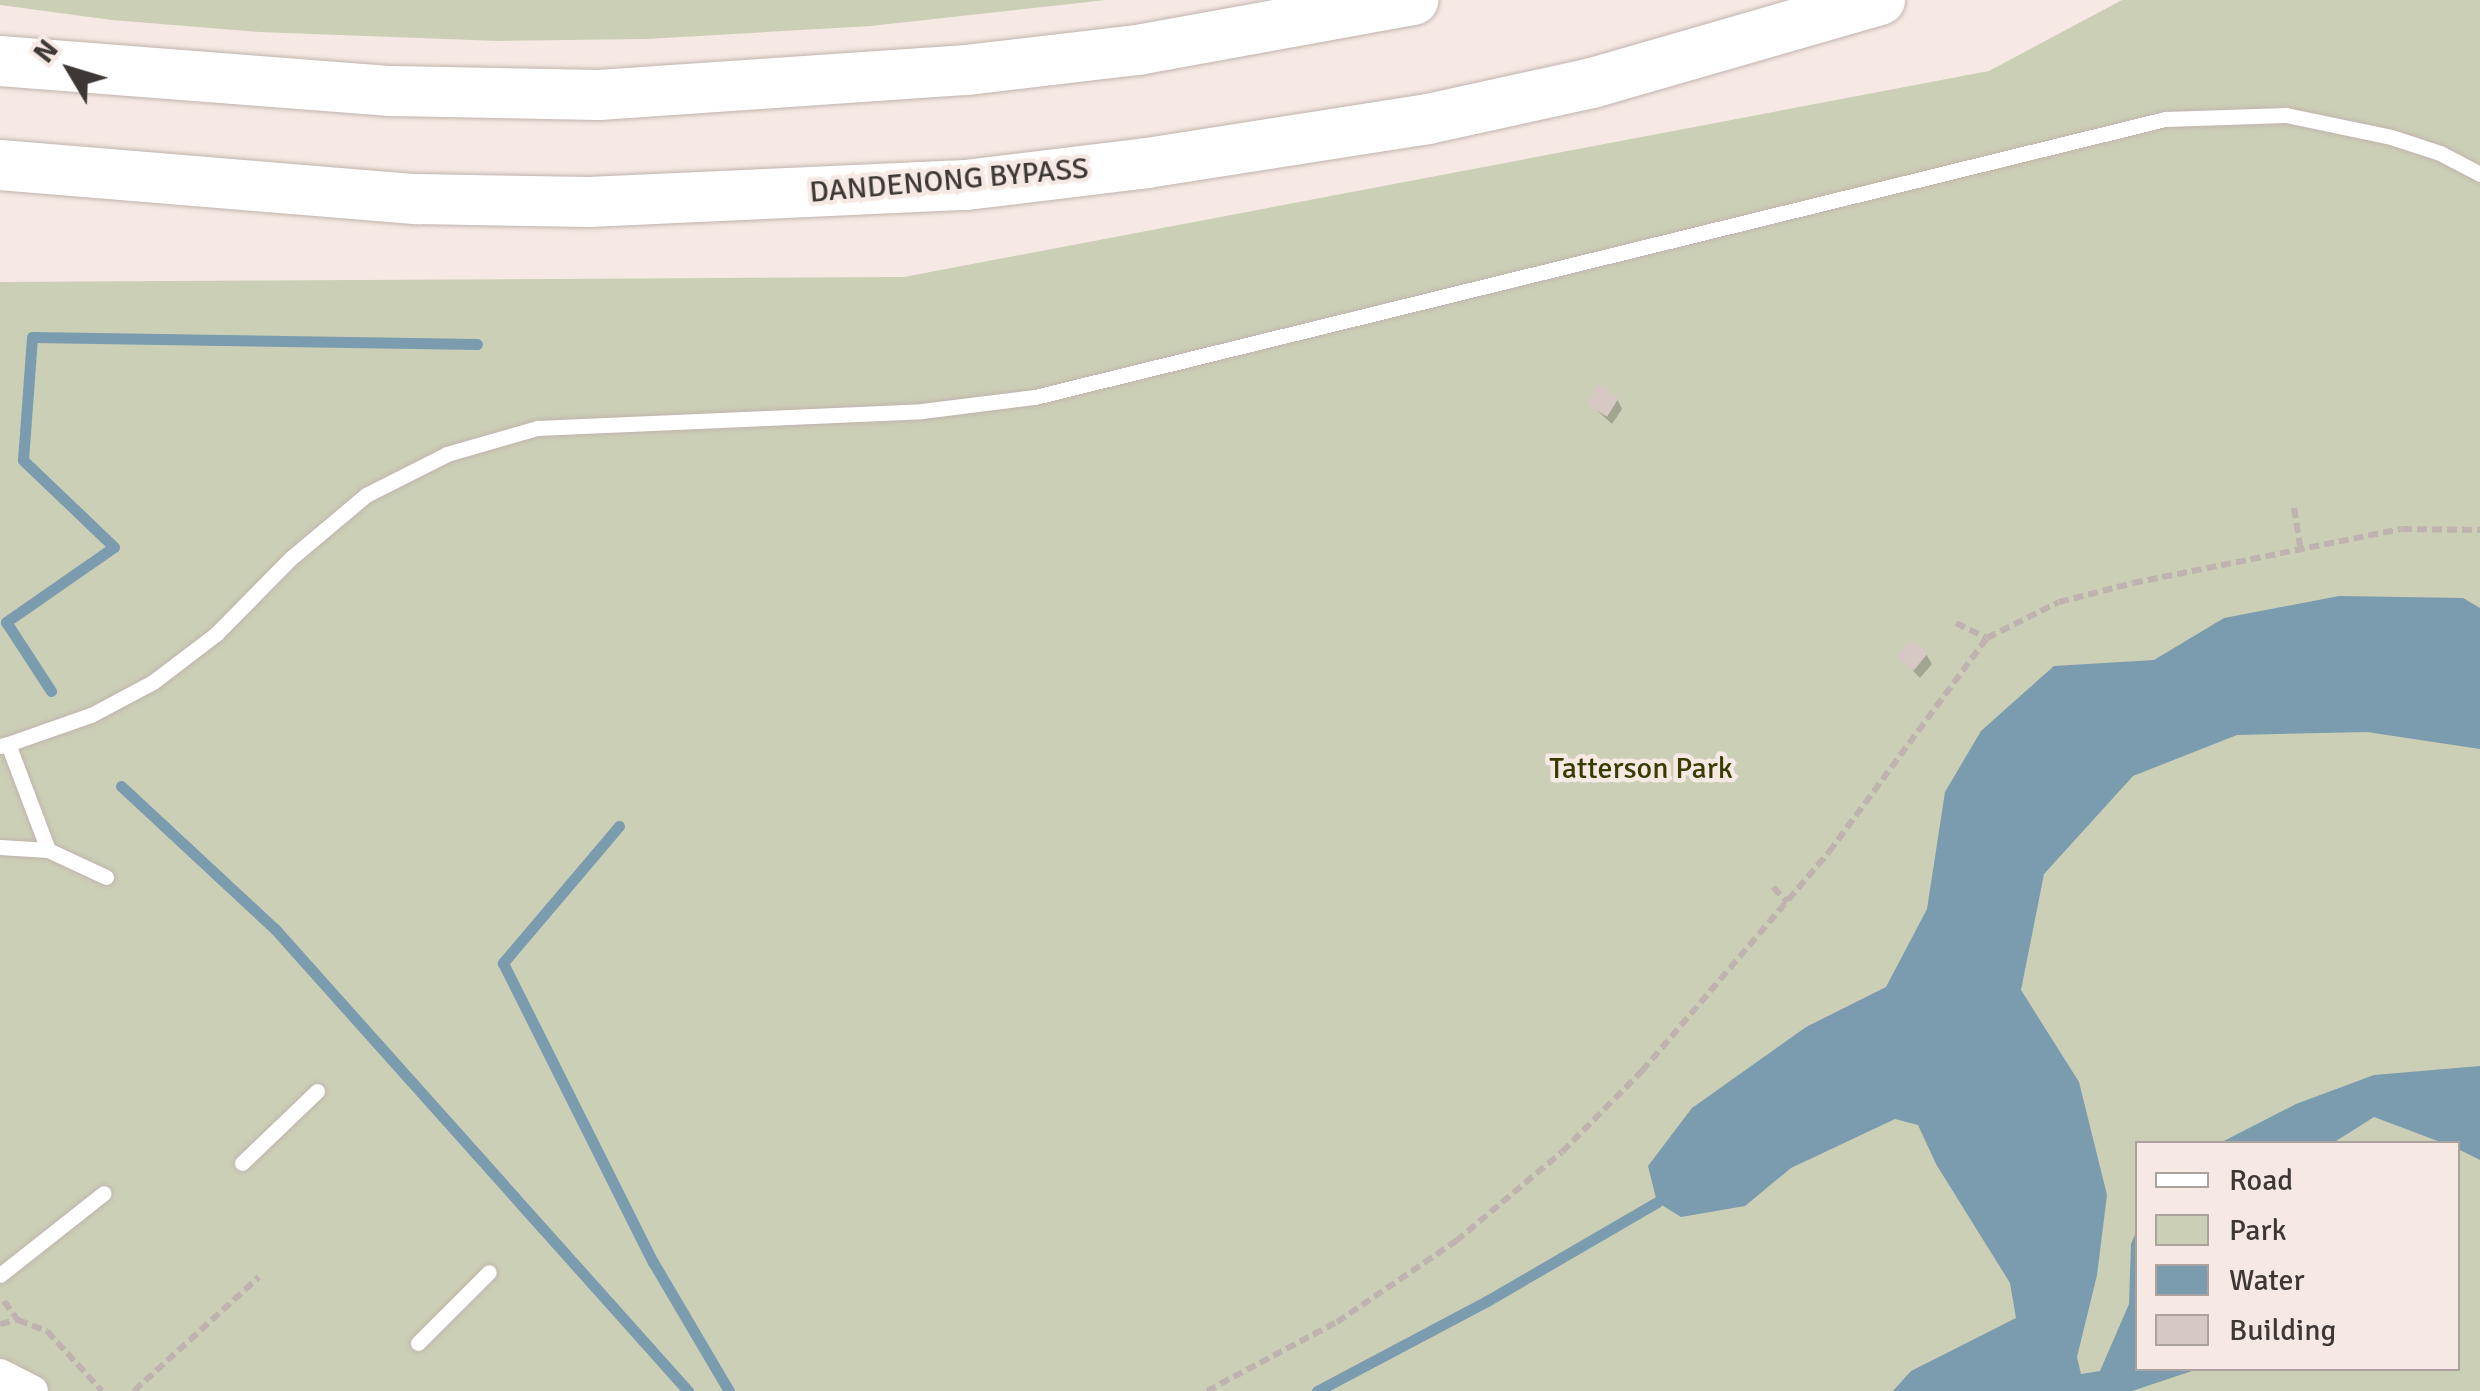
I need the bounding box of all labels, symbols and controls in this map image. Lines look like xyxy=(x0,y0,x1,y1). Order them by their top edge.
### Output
north arrow xyxy=(20,20,120,120)
text: N xyxy=(27,33,66,70)
street label: DANDENONG BYPASS xyxy=(808,151,1090,211)
park label: Tatterson Park xyxy=(1549,751,1733,787)
legend xyxy=(2135,1141,2460,1371)
text: Road xyxy=(2229,1162,2293,1199)
text: Park xyxy=(2229,1212,2287,1249)
text: Water xyxy=(2229,1262,2305,1299)
text: Building xyxy=(2229,1312,2336,1349)

